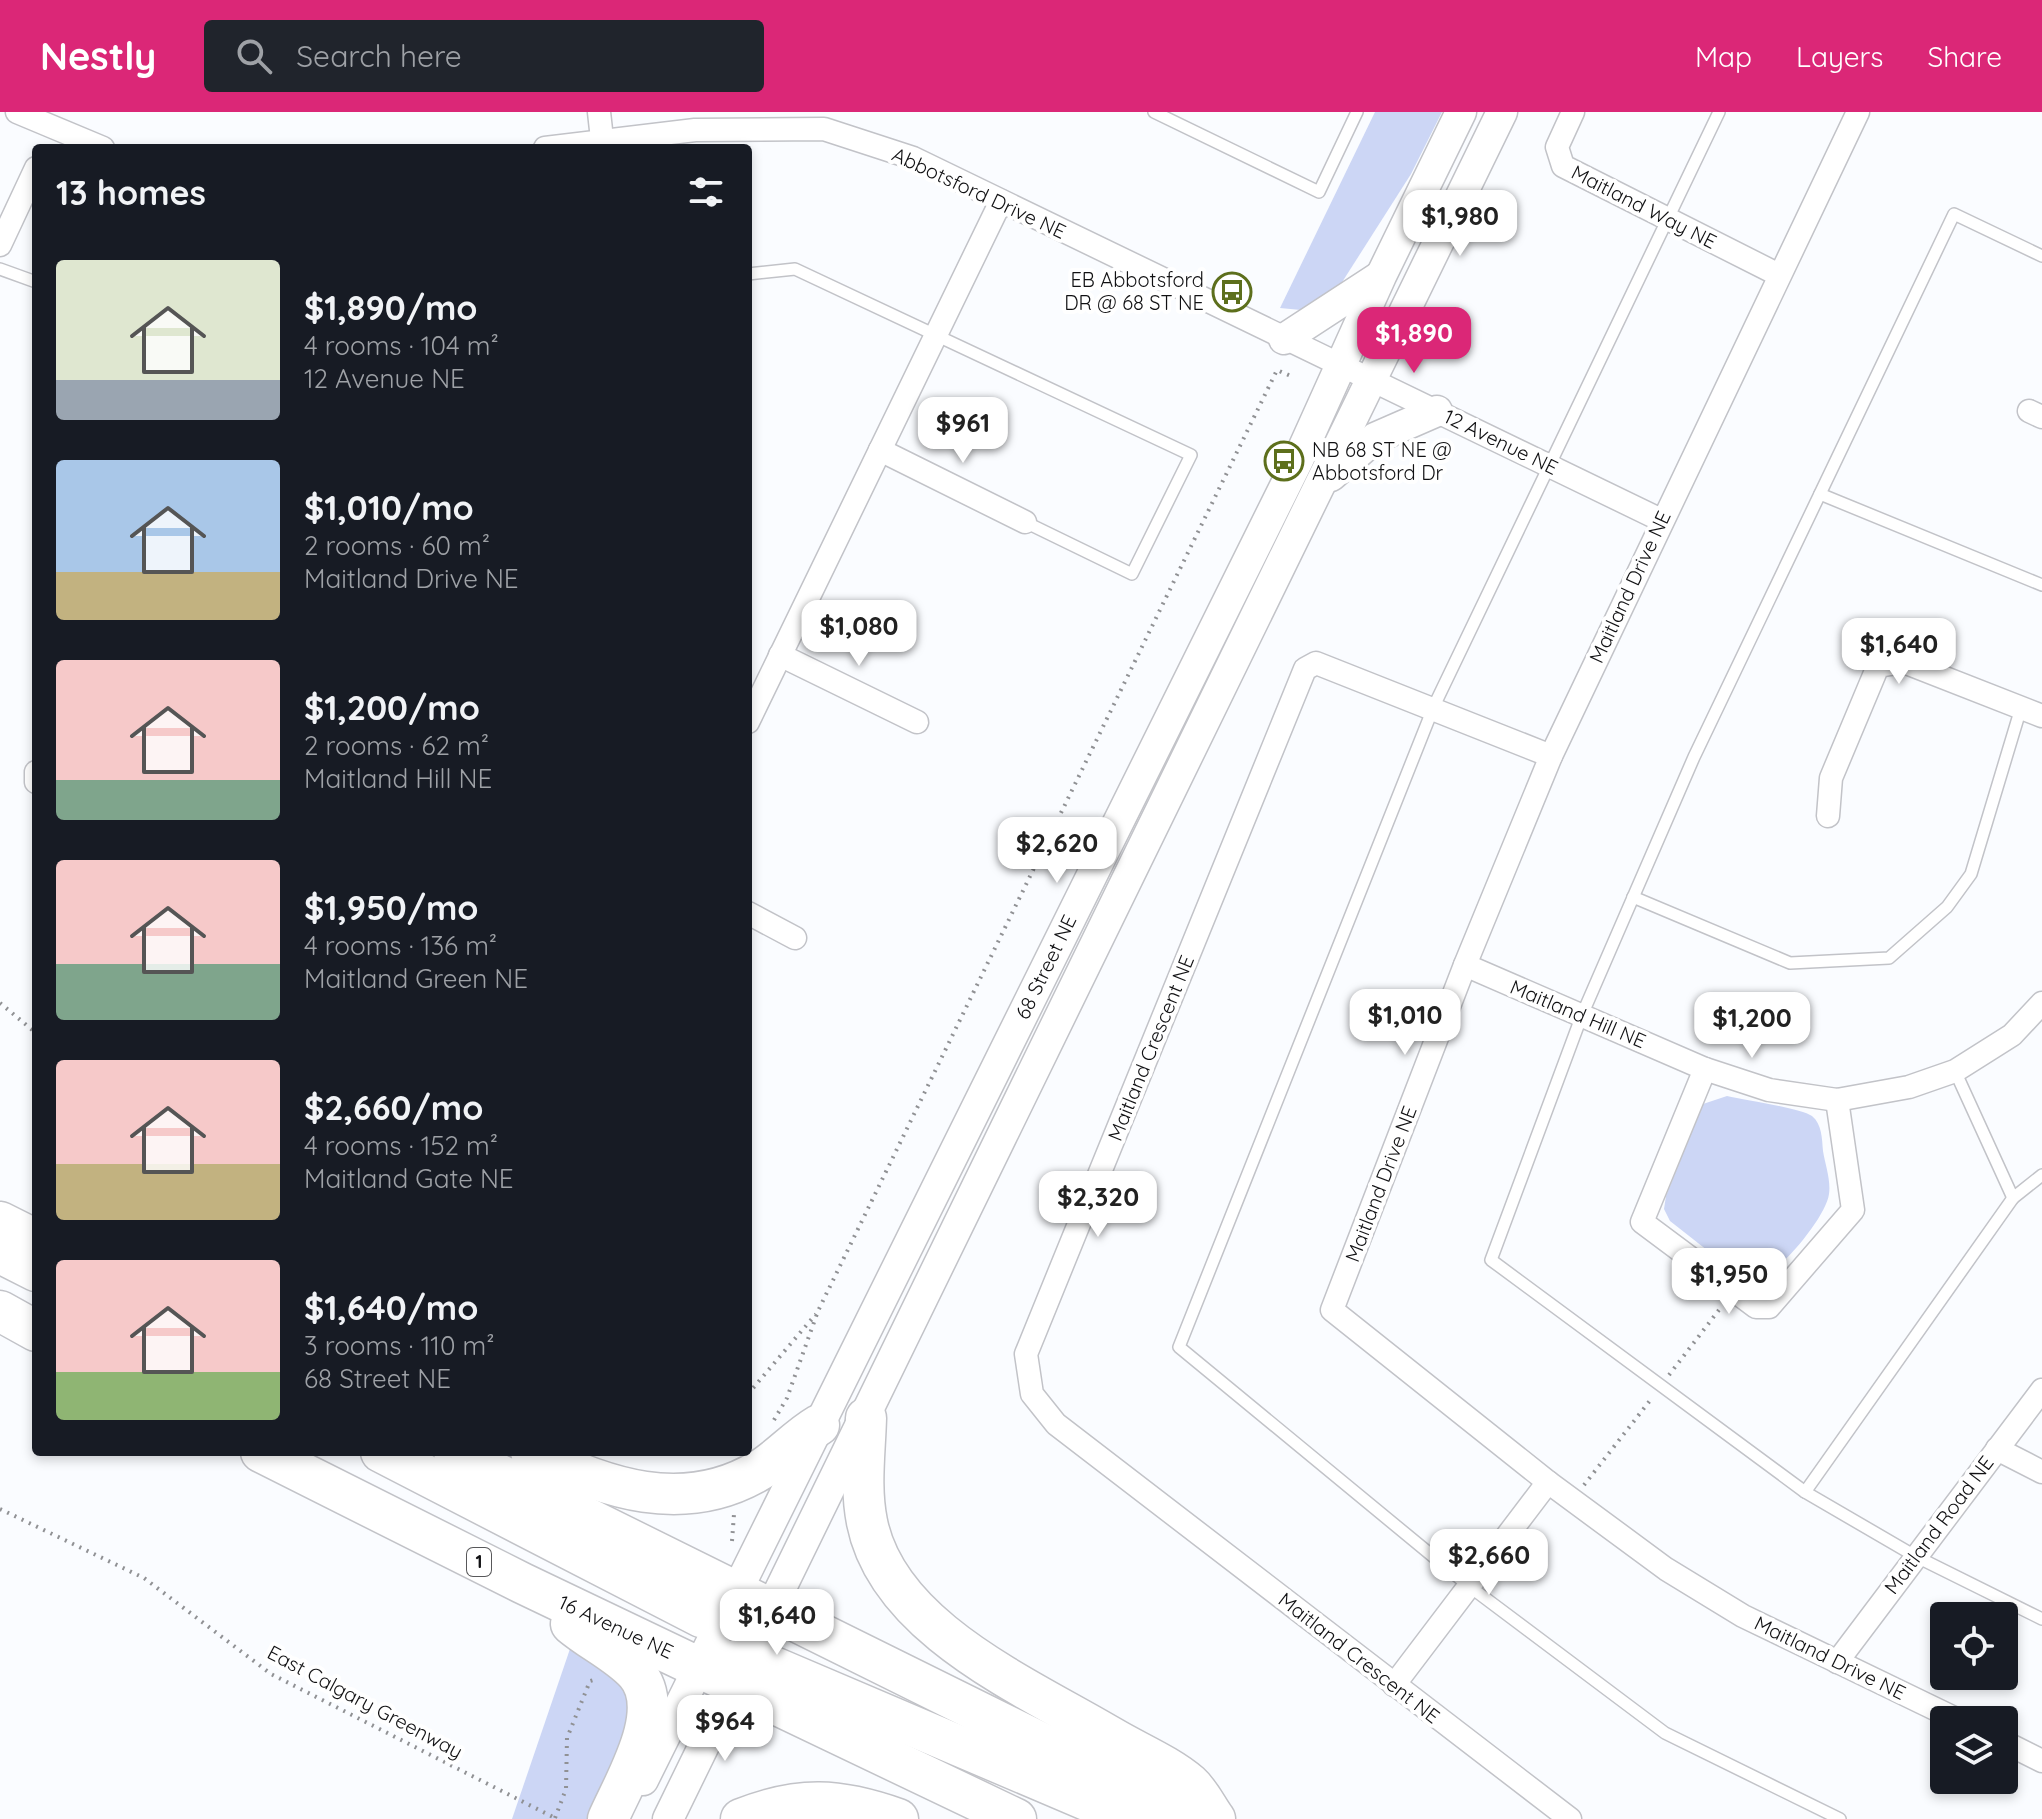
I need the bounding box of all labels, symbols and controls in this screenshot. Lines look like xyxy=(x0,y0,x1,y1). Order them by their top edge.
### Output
search box xyxy=(204,20,764,92)
text: Nestly xyxy=(40,32,156,80)
icon: search xyxy=(232,34,276,78)
text: Search here xyxy=(296,37,462,75)
text: Map xyxy=(1695,39,1752,74)
text: Layers xyxy=(1796,39,1883,74)
text: Share xyxy=(1927,39,2002,74)
street label: Abbotsford Drive NE xyxy=(888,141,1070,244)
street label: Maitland Way NE xyxy=(1567,159,1721,254)
icon: filters xyxy=(684,170,728,214)
text: 13 homes xyxy=(56,171,206,214)
pin: $1,980 xyxy=(1395,190,1525,258)
text: $1,980 xyxy=(1421,199,1499,232)
place label: EB Abbotsford DR @ 68 ST NE xyxy=(1064,267,1204,315)
bus stop icon: EB Abbotsford DR @ 68 ST NE xyxy=(1211,271,1253,313)
text: $1,890/mo xyxy=(304,286,478,329)
icon: home xyxy=(120,292,216,388)
pin: $1,890 xyxy=(1349,307,1479,375)
text: $1,890 xyxy=(1375,316,1453,349)
text: 4 rooms · 104 m² xyxy=(304,329,499,362)
text: 12 Avenue NE xyxy=(304,362,465,395)
pin: $961 xyxy=(916,397,1010,465)
street label: 12 Avenue NE xyxy=(1440,403,1562,480)
text: $961 xyxy=(936,406,990,439)
place label: NB 68 ST NE @ Abbotsford Dr xyxy=(1312,437,1452,485)
bus stop icon: NB 68 ST NE @ Abbotsford Dr xyxy=(1263,440,1305,482)
text: $1,010/mo xyxy=(304,486,474,529)
icon: home xyxy=(120,492,216,588)
street label: Maitland Drive NE xyxy=(1583,507,1676,667)
text: 2 rooms · 60 m² xyxy=(304,529,490,562)
text: Maitland Drive NE xyxy=(304,562,519,595)
pin: $1,080 xyxy=(794,600,924,668)
text: $1,080 xyxy=(820,609,898,642)
pin: $1,640 xyxy=(1834,618,1964,686)
text: $1,640 xyxy=(1860,627,1938,660)
text: $1,200/mo xyxy=(304,686,480,729)
icon: home xyxy=(120,692,216,788)
text: 2 rooms · 62 m² xyxy=(304,729,489,762)
text: Maitland Hill NE xyxy=(304,762,492,795)
pin: $2,620 xyxy=(992,817,1122,885)
text: $2,620 xyxy=(1016,826,1098,859)
text: $1,950/mo xyxy=(304,886,479,929)
icon: home xyxy=(120,892,216,988)
street label: 68 Street NE xyxy=(1010,910,1082,1023)
text: 4 rooms · 136 m² xyxy=(304,929,497,962)
street label: Maitland Crescent NE xyxy=(1102,951,1199,1144)
text: Maitland Green NE xyxy=(304,962,528,995)
street label: Maitland Hill NE xyxy=(1507,974,1650,1053)
pin: $1,010 xyxy=(1340,989,1470,1057)
pin: $1,200 xyxy=(1687,992,1817,1060)
text: $1,010 xyxy=(1368,998,1442,1031)
text: $1,200 xyxy=(1712,1001,1792,1034)
text: $2,660/mo xyxy=(304,1086,483,1129)
icon: home xyxy=(120,1092,216,1188)
street label: Maitland Drive NE xyxy=(1339,1102,1422,1265)
text: 4 rooms · 152 m² xyxy=(304,1129,498,1162)
text: Maitland Gate NE xyxy=(304,1162,514,1195)
pin: $2,320 xyxy=(1033,1171,1163,1239)
text: $2,320 xyxy=(1057,1180,1139,1213)
pin: $1,950 xyxy=(1664,1248,1794,1316)
text: $1,950 xyxy=(1690,1257,1768,1290)
text: $1,640/mo xyxy=(304,1286,478,1329)
icon: home xyxy=(120,1292,216,1388)
text: 3 rooms · 110 m² xyxy=(304,1329,495,1362)
text: 68 Street NE xyxy=(304,1362,451,1395)
street label: Maitland Road NE xyxy=(1878,1451,1999,1599)
pin: $2,660 xyxy=(1424,1529,1554,1597)
text: $2,660 xyxy=(1448,1538,1530,1571)
road number: 1 xyxy=(467,1548,491,1576)
street label: Maitland Crescent NE xyxy=(1274,1587,1445,1728)
street label: 16 Avenue NE xyxy=(555,1589,677,1664)
pin: $1,640 xyxy=(712,1589,842,1657)
text: $1,640 xyxy=(738,1598,816,1631)
map controls xyxy=(1930,1602,2018,1794)
button: locate xyxy=(1930,1602,2018,1690)
street label: Maitland Drive NE xyxy=(1751,1610,1910,1705)
street label: East Calgary Greenway xyxy=(263,1639,467,1764)
pin: $964 xyxy=(678,1695,772,1763)
text: $964 xyxy=(695,1704,755,1737)
button: layers xyxy=(1930,1706,2018,1794)

